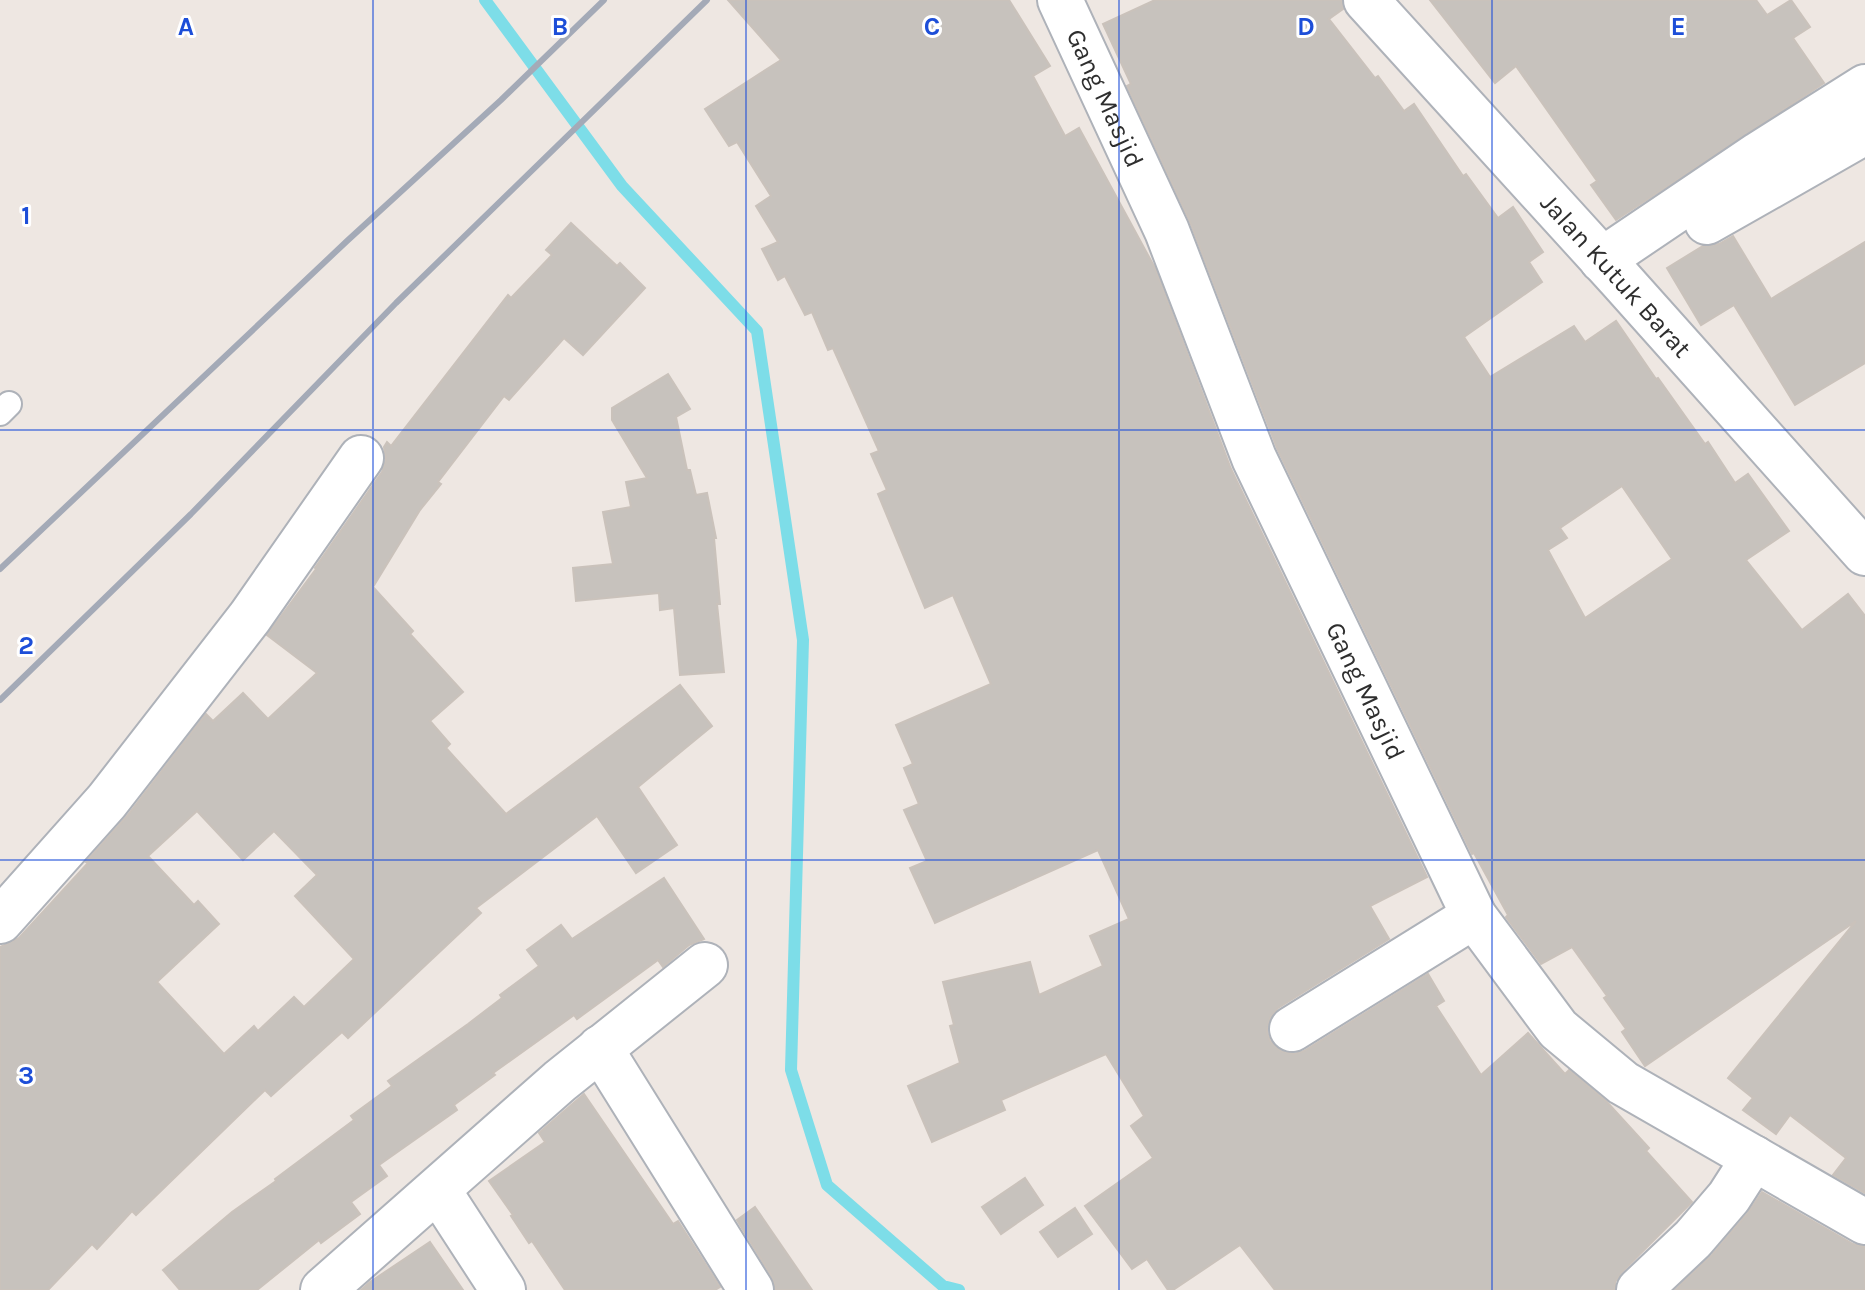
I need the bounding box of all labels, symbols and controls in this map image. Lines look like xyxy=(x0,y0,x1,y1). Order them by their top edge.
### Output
text: A xyxy=(178,11,194,42)
text: B xyxy=(552,11,568,42)
text: C xyxy=(924,11,940,42)
text: D xyxy=(1297,11,1315,42)
text: E xyxy=(1670,11,1686,42)
street label: Gang Masjid xyxy=(1060,24,1151,172)
street label: Jalan Kutuk Barat xyxy=(1534,187,1698,364)
text: 1 xyxy=(21,200,31,231)
street label: Gang Masjid xyxy=(1320,617,1412,765)
text: 2 xyxy=(18,630,34,661)
text: 3 xyxy=(18,1060,34,1091)

